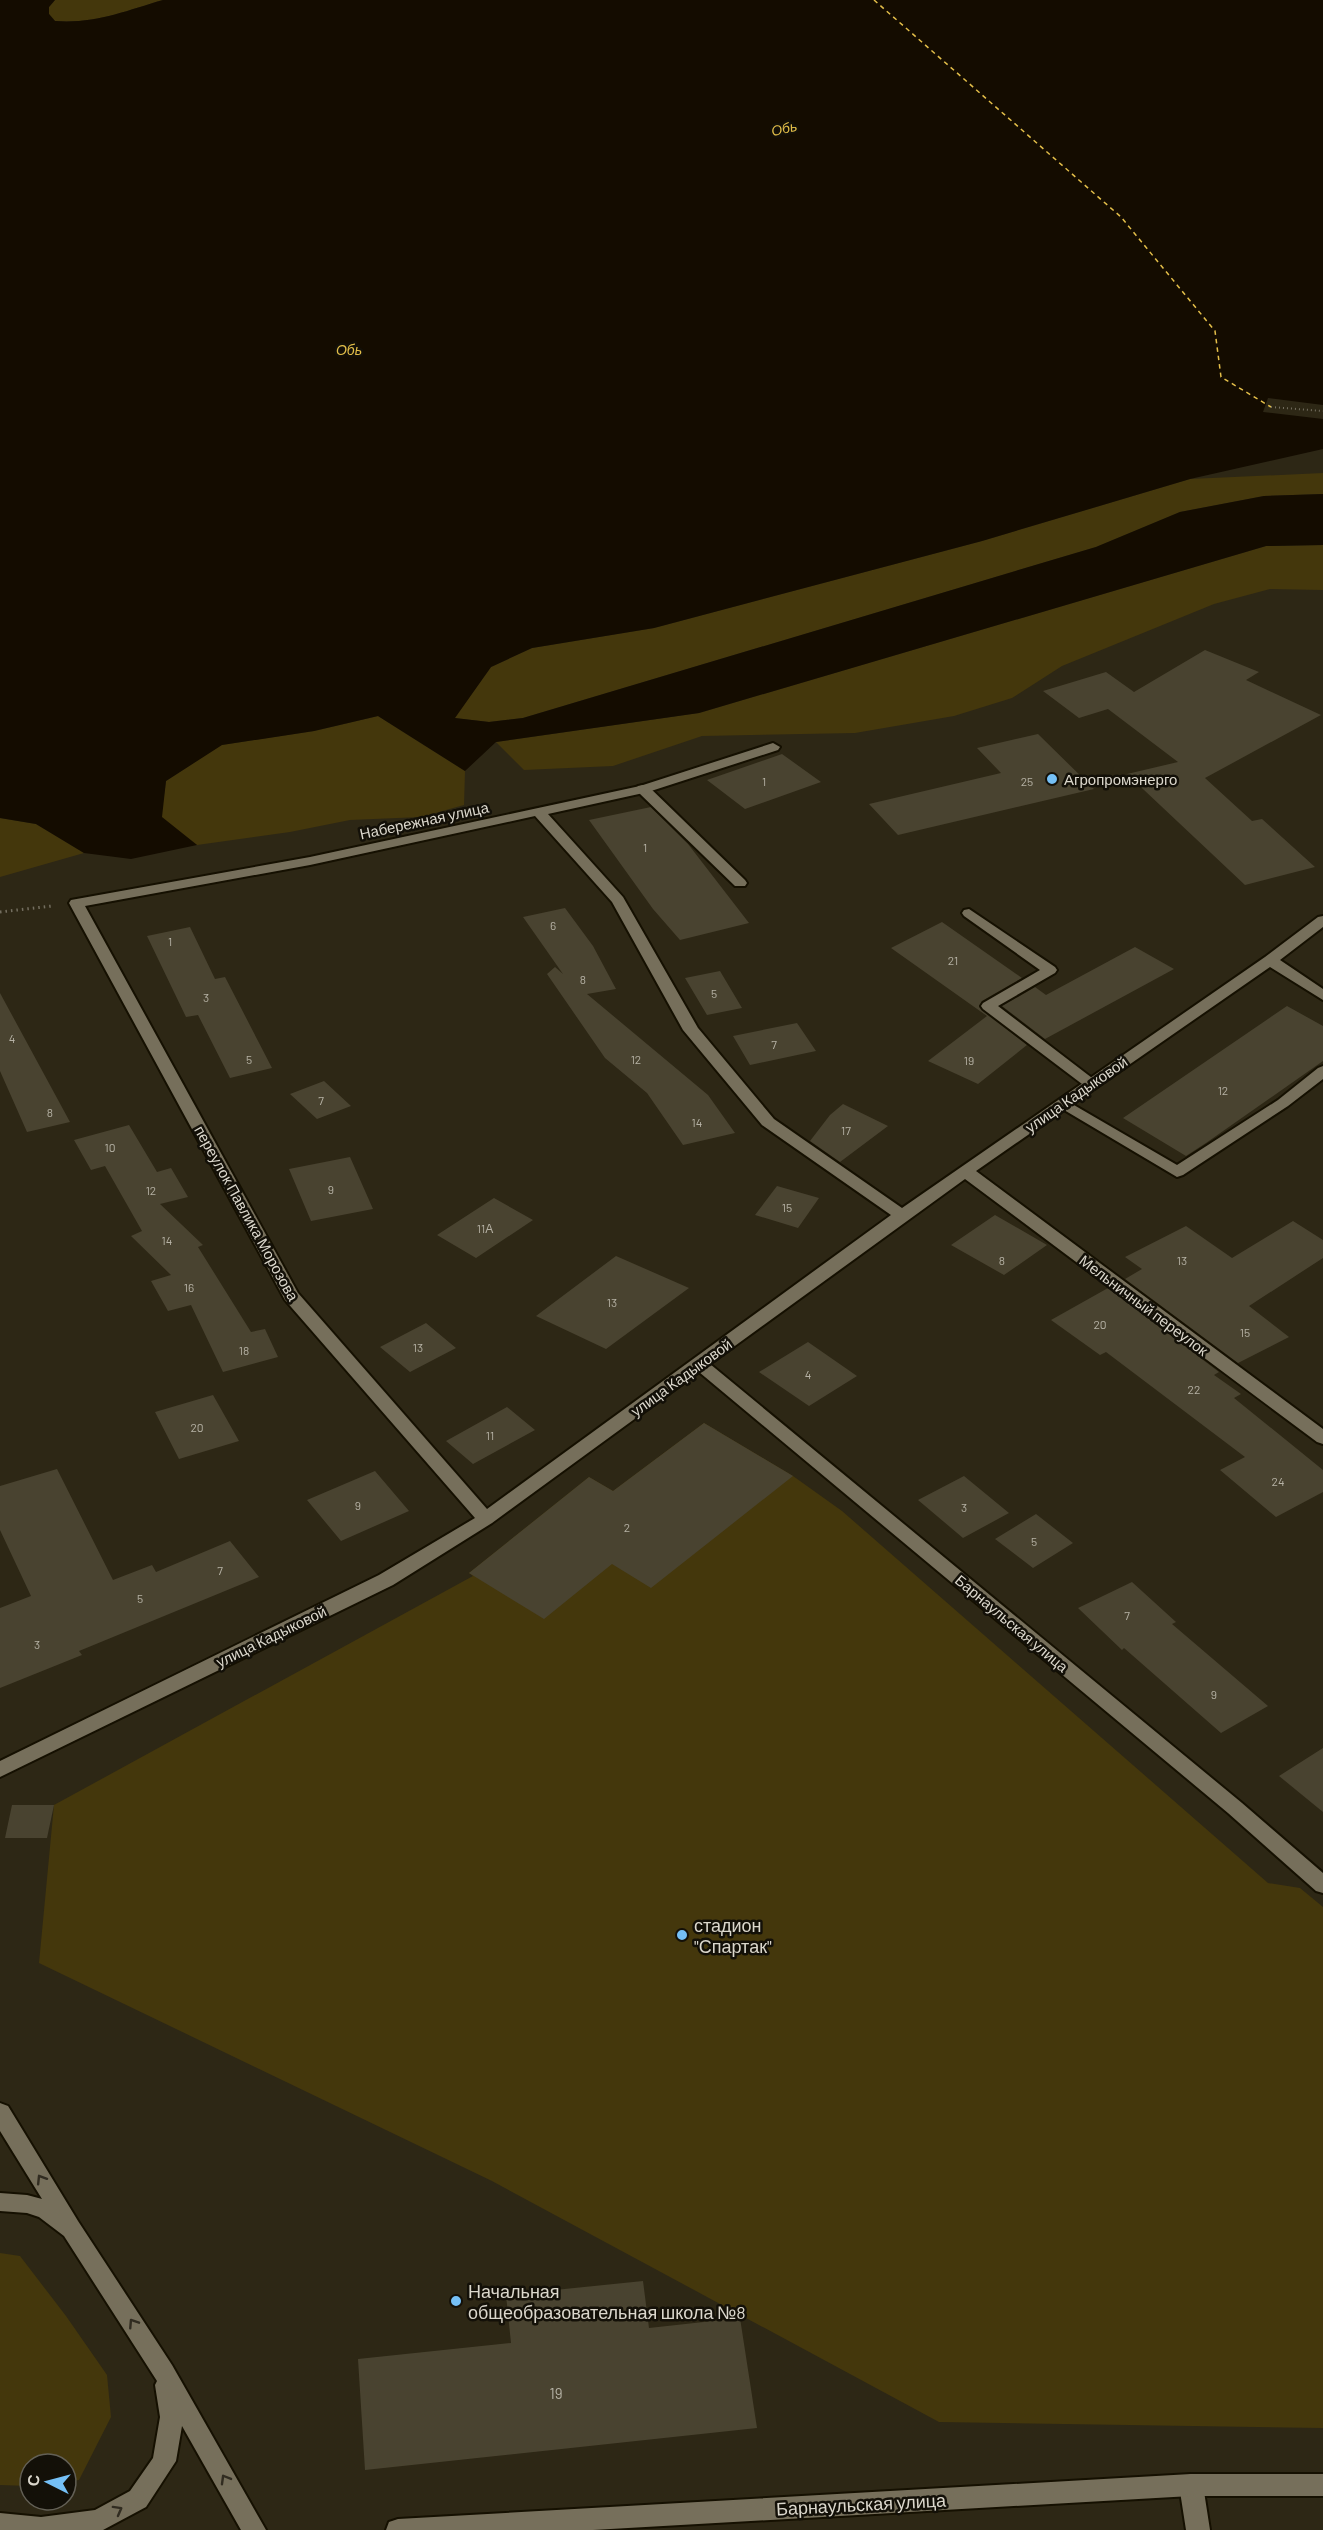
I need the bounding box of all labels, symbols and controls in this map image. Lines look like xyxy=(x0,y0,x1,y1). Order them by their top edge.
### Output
water label: Обь xyxy=(769,117,799,139)
water label: Обь xyxy=(336,341,362,358)
place label: Агропромэнерго xyxy=(1064,770,1177,788)
marker: Агропромэнерго xyxy=(1045,772,1059,786)
house number: 1 xyxy=(762,774,766,788)
house number: 25 xyxy=(1021,774,1033,788)
street label: Набережная улица xyxy=(358,797,491,842)
house number: 1 xyxy=(643,840,647,854)
house number: 6 xyxy=(550,918,556,932)
house number: 1 xyxy=(168,934,172,948)
house number: 21 xyxy=(948,953,958,967)
house number: 8 xyxy=(580,972,586,986)
house number: 5 xyxy=(711,986,717,1000)
house number: 3 xyxy=(203,990,209,1004)
house number: 4 xyxy=(9,1031,15,1045)
house number: 7 xyxy=(771,1037,777,1051)
house number: 5 xyxy=(246,1052,252,1066)
house number: 12 xyxy=(631,1052,641,1066)
street label: улица Кадыковой xyxy=(1022,1052,1130,1136)
house number: 19 xyxy=(964,1053,974,1067)
house number: 12 xyxy=(1218,1083,1228,1097)
house number: 7 xyxy=(318,1093,324,1107)
house number: 8 xyxy=(47,1105,53,1119)
house number: 14 xyxy=(692,1115,702,1129)
street label: переулок Павлика Морозова xyxy=(191,1122,303,1304)
house number: 17 xyxy=(841,1123,851,1137)
house number: 10 xyxy=(105,1140,115,1154)
house number: 9 xyxy=(328,1182,334,1196)
house number: 12 xyxy=(146,1183,156,1197)
house number: 15 xyxy=(782,1200,792,1214)
house number: 11А xyxy=(477,1221,493,1235)
house number: 14 xyxy=(162,1233,172,1247)
street label: Мельничный переулок xyxy=(1076,1251,1212,1359)
house number: 8 xyxy=(999,1253,1005,1267)
house number: 13 xyxy=(1177,1253,1187,1267)
house number: 16 xyxy=(184,1280,194,1294)
house number: 13 xyxy=(607,1295,617,1309)
house number: 20 xyxy=(1093,1317,1107,1331)
house number: 15 xyxy=(1240,1325,1250,1339)
street label: улица Кадыковой xyxy=(627,1334,735,1420)
house number: 13 xyxy=(413,1340,423,1354)
house number: 18 xyxy=(239,1343,249,1357)
house number: 4 xyxy=(805,1367,811,1381)
house number: 22 xyxy=(1188,1382,1200,1396)
house number: 20 xyxy=(190,1420,204,1434)
house number: 11 xyxy=(486,1428,494,1442)
house number: 24 xyxy=(1271,1474,1285,1488)
house number: 9 xyxy=(355,1498,361,1512)
house number: 3 xyxy=(961,1500,967,1514)
house number: 2 xyxy=(624,1520,630,1534)
house number: 5 xyxy=(1031,1534,1037,1548)
house number: 7 xyxy=(217,1563,223,1577)
street label: Барнаульская улица xyxy=(952,1571,1073,1676)
house number: 5 xyxy=(137,1591,143,1605)
street label: улица Кадыковой xyxy=(213,1602,329,1670)
house number: 7 xyxy=(1124,1608,1130,1622)
house number: 3 xyxy=(34,1637,40,1651)
house number: 9 xyxy=(1211,1687,1217,1701)
place label: стадион "Спартак" xyxy=(694,1914,772,1957)
marker: стадион "Спартак" xyxy=(675,1928,689,1942)
one-way arrow xyxy=(37,2175,49,2185)
place label: Начальная общеобразовательная школа №8 xyxy=(468,2280,746,2323)
marker: Начальная общеобразовательная школа №8 xyxy=(449,2294,463,2308)
one-way arrow xyxy=(128,2319,140,2329)
house number: 19 xyxy=(549,2384,563,2402)
north arrow xyxy=(18,2452,78,2512)
text: С xyxy=(23,2473,43,2487)
one-way arrow xyxy=(221,2475,233,2485)
street label: Барнаульская улица xyxy=(775,2489,948,2519)
one-way arrow xyxy=(112,2506,122,2517)

